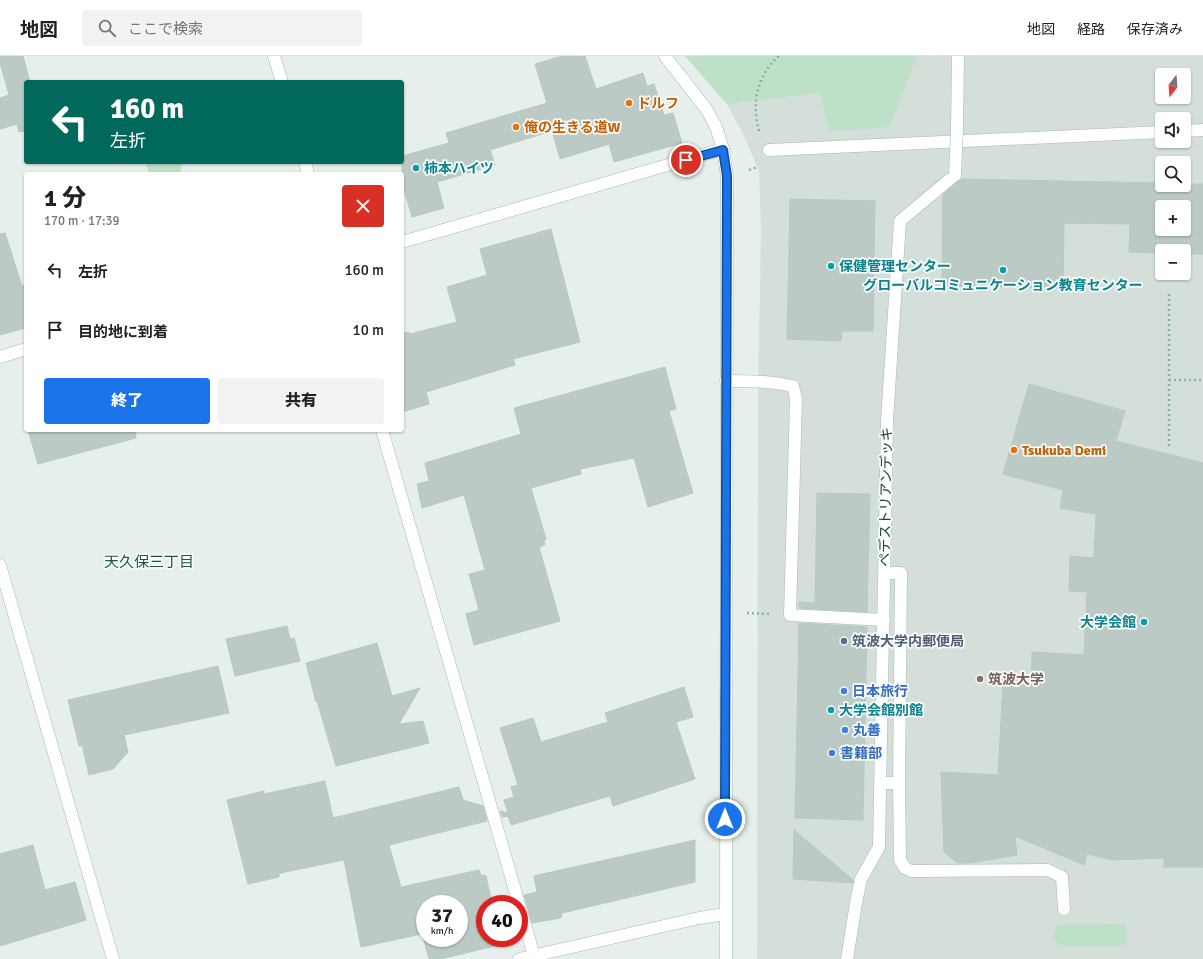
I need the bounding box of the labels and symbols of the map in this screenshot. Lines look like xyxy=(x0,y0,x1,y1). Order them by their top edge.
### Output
north arrow xyxy=(1155,68,1191,104)
place label: ドルフ xyxy=(637,95,679,112)
marker: ドルフ xyxy=(624,98,634,108)
place label: 俺の生きる道W xyxy=(524,119,621,136)
marker: 俺の生きる道W xyxy=(511,122,521,132)
pin xyxy=(669,143,703,177)
place label: 柿本ハイツ xyxy=(424,160,494,177)
marker: 柿本ハイツ xyxy=(411,163,421,173)
place label: 保健管理センター xyxy=(839,258,951,275)
marker: 保健管理センター xyxy=(826,261,836,271)
marker: グローバルコミュニケーション教育センター xyxy=(998,265,1008,275)
place label: グローバルコミュニケーション教育センター xyxy=(863,277,1143,294)
street label: ペデストリアンデッキ xyxy=(876,427,896,567)
place label: Tsukuba Demi xyxy=(1022,442,1106,459)
marker: Tsukuba Demi xyxy=(1009,445,1019,455)
district label: 天久保三丁目 xyxy=(104,553,194,571)
place label: 大学会館 xyxy=(1080,614,1136,631)
marker: 大学会館 xyxy=(1139,617,1149,627)
place label: 筑波大学内郵便局 xyxy=(852,633,964,650)
marker: 筑波大学内郵便局 xyxy=(839,636,849,646)
place label: 筑波大学 xyxy=(988,671,1044,688)
marker: 筑波大学 xyxy=(975,674,985,684)
place label: 日本旅行 xyxy=(852,683,908,700)
marker: 日本旅行 xyxy=(839,686,849,696)
place label: 大学会館別館 xyxy=(839,702,923,719)
marker: 大学会館別館 xyxy=(826,705,836,715)
place label: 丸善 xyxy=(853,722,881,739)
marker: 丸善 xyxy=(840,725,850,735)
place label: 書籍部 xyxy=(840,745,882,762)
marker: 書籍部 xyxy=(827,748,837,758)
position arrow xyxy=(704,798,746,840)
speed limit sign: 40 xyxy=(476,895,528,947)

